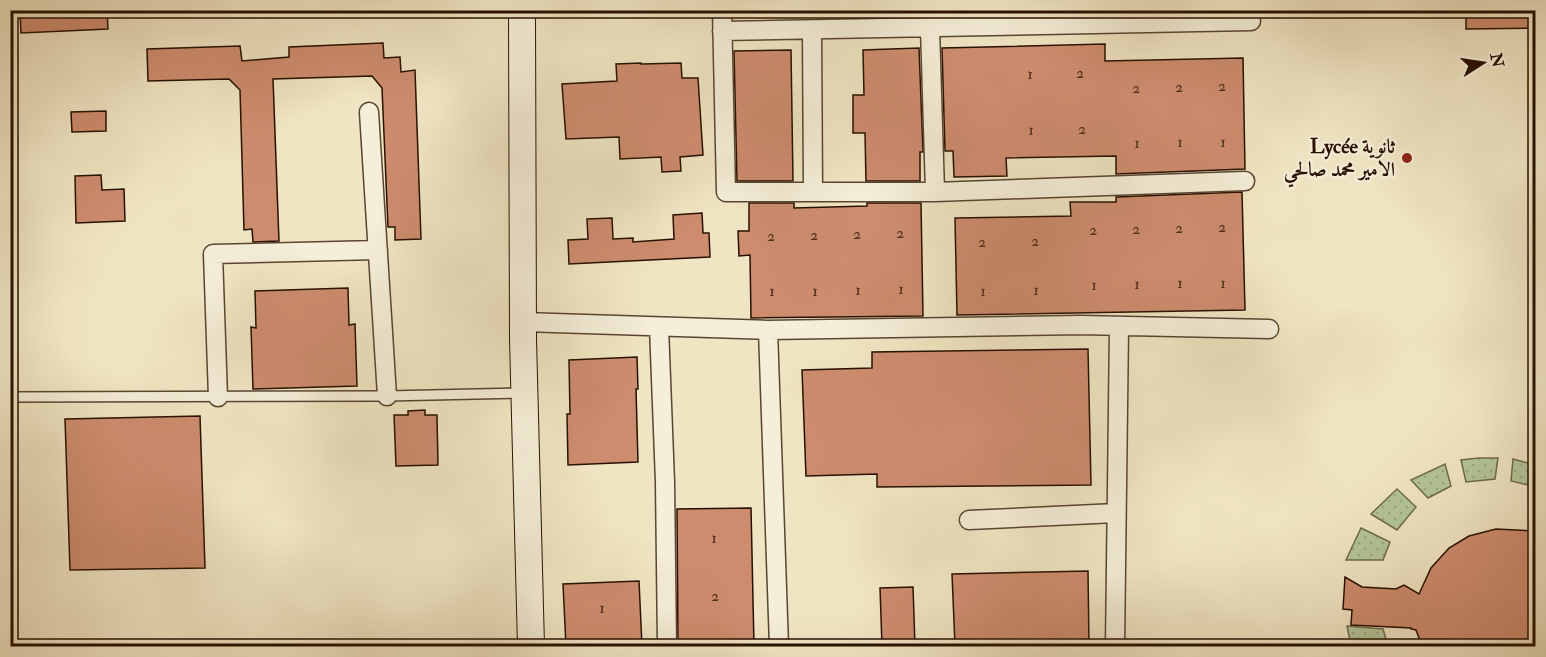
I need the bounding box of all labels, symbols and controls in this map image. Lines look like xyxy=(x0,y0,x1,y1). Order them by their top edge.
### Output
north arrow xyxy=(1453,33,1513,93)
text: N xyxy=(1485,50,1508,70)
house number: 2 xyxy=(1076,63,1084,83)
house number: 1 xyxy=(1027,64,1033,84)
house number: 2 xyxy=(1218,76,1226,96)
house number: 2 xyxy=(1175,77,1183,97)
house number: 2 xyxy=(1132,78,1140,98)
house number: 2 xyxy=(1078,119,1086,139)
house number: 1 xyxy=(1028,120,1034,140)
house number: 1 xyxy=(1177,132,1183,152)
house number: 1 xyxy=(1220,132,1226,152)
house number: 1 xyxy=(1134,133,1140,153)
place label: Lycée ثانوية الامير محمد صالحي xyxy=(1284,134,1396,188)
marker: Lycée ثانوية الامير محمد صالحي xyxy=(1400,151,1414,165)
house number: 2 xyxy=(1218,217,1226,237)
house number: 2 xyxy=(1175,218,1183,238)
house number: 2 xyxy=(1132,219,1140,239)
house number: 2 xyxy=(1089,220,1097,240)
house number: 2 xyxy=(896,223,904,243)
house number: 2 xyxy=(853,224,861,244)
house number: 2 xyxy=(810,225,818,245)
house number: 2 xyxy=(767,226,775,246)
house number: 2 xyxy=(1031,231,1039,251)
house number: 2 xyxy=(978,232,986,252)
house number: 1 xyxy=(1177,273,1183,293)
house number: 1 xyxy=(1220,273,1226,293)
house number: 1 xyxy=(1134,274,1140,294)
house number: 1 xyxy=(1091,275,1097,295)
house number: 1 xyxy=(898,279,904,299)
house number: 1 xyxy=(855,280,861,300)
house number: 1 xyxy=(1033,280,1039,300)
house number: 1 xyxy=(769,281,775,301)
house number: 1 xyxy=(812,281,818,301)
house number: 1 xyxy=(980,281,986,301)
house number: 1 xyxy=(711,528,717,548)
house number: 2 xyxy=(711,586,719,606)
house number: 1 xyxy=(599,598,605,618)

